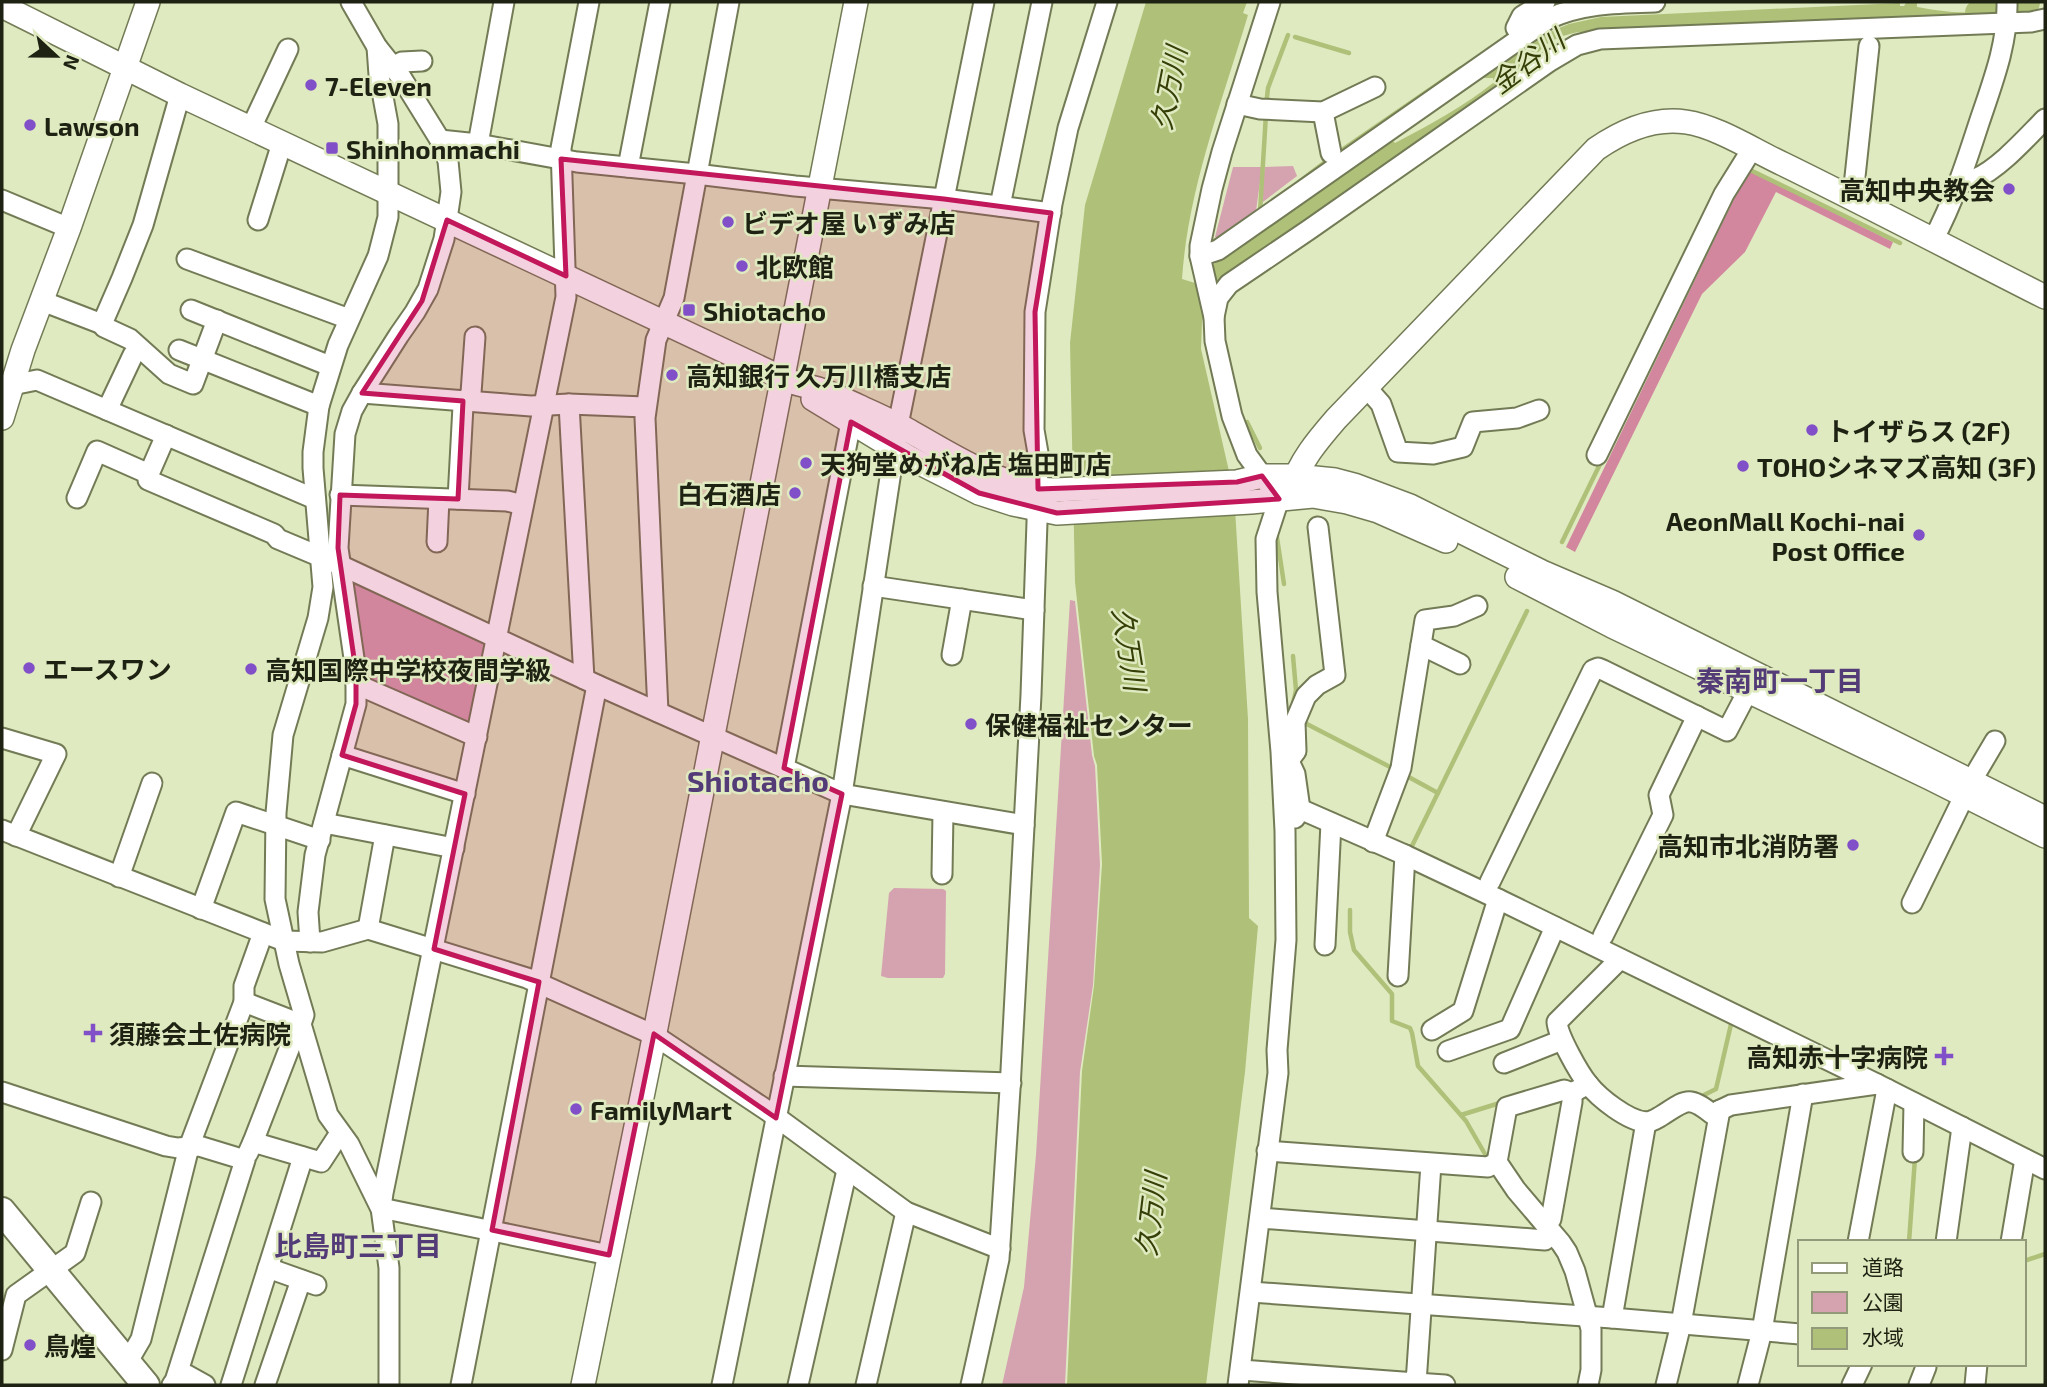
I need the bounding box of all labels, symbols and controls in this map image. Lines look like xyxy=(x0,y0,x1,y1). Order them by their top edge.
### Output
water label: 金谷川 xyxy=(1483,20,1573,100)
north arrow xyxy=(21,21,91,91)
water label: 久万川 xyxy=(1143,41,1193,132)
text: N xyxy=(59,52,85,73)
place label: 7-Eleven xyxy=(325,70,432,101)
marker: 7-Eleven xyxy=(303,77,319,93)
place label: Lawson xyxy=(44,110,140,141)
marker: Lawson xyxy=(22,117,38,133)
place label: Shinhonmachi xyxy=(346,133,520,164)
marker: Shinhonmachi xyxy=(324,140,340,156)
place label: 高知中央教会 xyxy=(1839,174,1995,205)
marker: 高知中央教会 xyxy=(2001,181,2017,197)
place label: ビデオ屋 いずみ店 xyxy=(742,207,956,238)
marker: ビデオ屋 いずみ店 xyxy=(720,214,736,230)
place label: 北欧館 xyxy=(756,251,834,282)
marker: 北欧館 xyxy=(734,258,750,274)
place label: Shiotacho xyxy=(703,295,826,326)
marker: Shiotacho xyxy=(681,302,697,318)
place label: 高知銀行 久万川橋支店 xyxy=(686,360,952,391)
marker: 高知銀行 久万川橋支店 xyxy=(664,367,680,383)
place label: トイザらス (2F) xyxy=(1826,415,2010,446)
marker: トイザらス (2F) xyxy=(1804,422,1820,438)
place label: 天狗堂めがね店 塩田町店 xyxy=(820,448,1112,479)
place label: TOHOシネマズ高知 (3F) xyxy=(1757,451,2036,482)
marker: 天狗堂めがね店 塩田町店 xyxy=(798,455,814,471)
marker: TOHOシネマズ高知 (3F) xyxy=(1735,458,1751,474)
place label: 白石酒店 xyxy=(677,478,781,509)
marker: 白石酒店 xyxy=(787,485,803,501)
place label: AeonMall Kochi-nai Post Office xyxy=(1666,505,1905,566)
marker: AeonMall Kochi-nai Post Office xyxy=(1911,527,1927,543)
water label: 久万川 xyxy=(1107,605,1154,696)
place label: エースワン xyxy=(43,653,172,684)
place label: 高知国際中学校夜間学級 xyxy=(265,654,551,685)
marker: エースワン xyxy=(21,660,37,676)
marker: 高知国際中学校夜間学級 xyxy=(243,661,259,677)
district label: 秦南町一丁目 xyxy=(1696,663,1864,697)
place label: 保健福祉センター xyxy=(985,709,1193,740)
marker: 保健福祉センター xyxy=(963,716,979,732)
district label: Shiotacho xyxy=(687,762,829,798)
place label: 高知市北消防署 xyxy=(1657,830,1839,861)
marker: 高知市北消防署 xyxy=(1845,837,1861,853)
place label: 須藤会土佐病院 xyxy=(109,1018,291,1049)
marker: 須藤会土佐病院 xyxy=(83,1023,103,1043)
place label: 高知赤十字病院 xyxy=(1746,1041,1928,1072)
marker: 高知赤十字病院 xyxy=(1934,1046,1954,1066)
place label: FamilyMart xyxy=(590,1094,732,1126)
marker: FamilyMart xyxy=(568,1101,584,1117)
water label: 久万川 xyxy=(1128,1167,1172,1258)
district label: 比島町三丁目 xyxy=(274,1228,442,1262)
legend xyxy=(1798,1240,2026,1366)
text: 道路 xyxy=(1862,1254,1904,1279)
text: 公園 xyxy=(1862,1289,1904,1314)
text: 水域 xyxy=(1862,1324,1904,1349)
place label: 鳥煌 xyxy=(44,1330,96,1361)
marker: 鳥煌 xyxy=(22,1337,38,1353)

